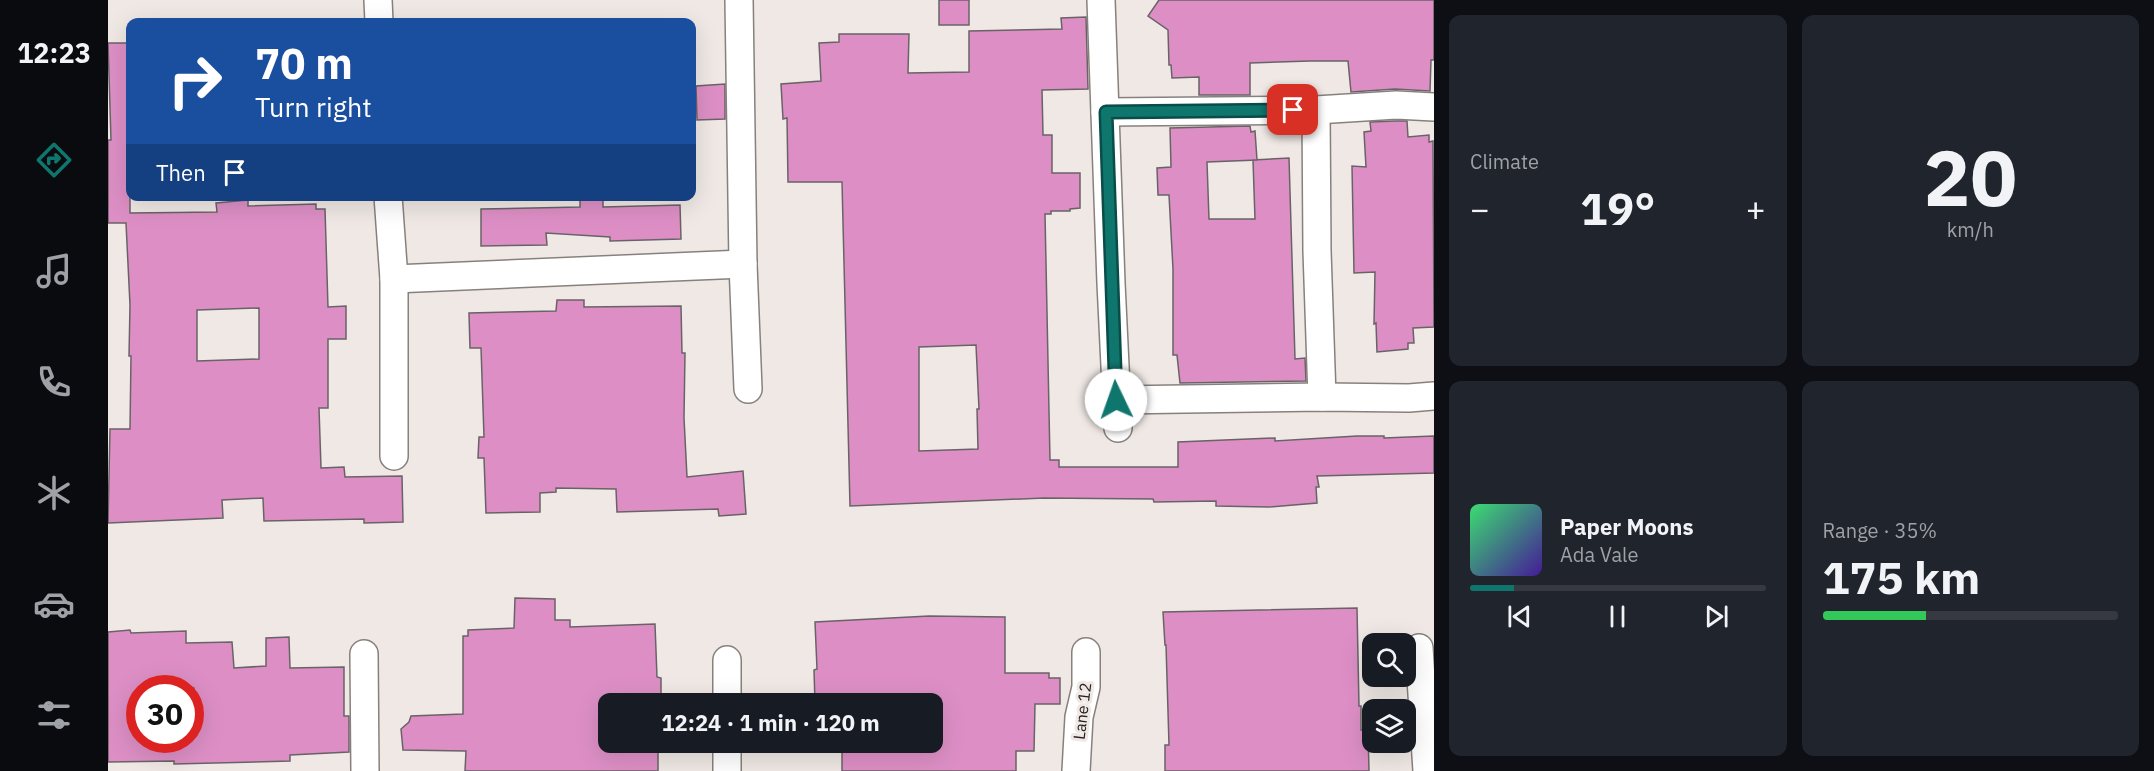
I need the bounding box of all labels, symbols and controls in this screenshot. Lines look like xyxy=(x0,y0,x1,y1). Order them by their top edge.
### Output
text: 12:23 xyxy=(17,35,91,70)
text: 70 m xyxy=(255,36,353,91)
icon: right xyxy=(156,42,234,120)
pin xyxy=(1267,84,1318,135)
text: Turn right xyxy=(255,89,372,124)
icon: arrive xyxy=(1276,93,1309,126)
text: 20 xyxy=(1923,126,2017,227)
icon: directions xyxy=(33,139,75,181)
text: Climate xyxy=(1470,148,1539,175)
icon: arrive xyxy=(218,156,251,189)
text: Then xyxy=(156,158,206,187)
text: 19° xyxy=(1580,179,1655,237)
text: − xyxy=(1470,187,1490,230)
text: + xyxy=(1746,187,1766,230)
text: km/h xyxy=(1947,216,1994,243)
icon: music xyxy=(33,250,75,292)
icon: phone xyxy=(33,361,75,403)
position arrow xyxy=(1084,368,1148,432)
icon: climate xyxy=(33,472,75,514)
text: Paper Moons xyxy=(1560,512,1693,541)
text: Range · 35% xyxy=(1823,517,1937,544)
text: Ada Vale xyxy=(1560,541,1639,568)
text: 175 km xyxy=(1823,548,1980,606)
icon: car xyxy=(33,583,75,625)
icon: previous xyxy=(1503,600,1536,633)
icon: pause xyxy=(1601,600,1634,633)
icon: next xyxy=(1700,600,1733,633)
map controls xyxy=(1362,633,1416,753)
button: search xyxy=(1362,633,1416,687)
speed limit sign: 30 xyxy=(126,675,204,753)
street label: Lane 12 xyxy=(1069,681,1095,741)
icon: filters xyxy=(33,694,75,736)
button: layers xyxy=(1362,699,1416,753)
text: 12:24 · 1 min · 120 m xyxy=(661,708,880,737)

